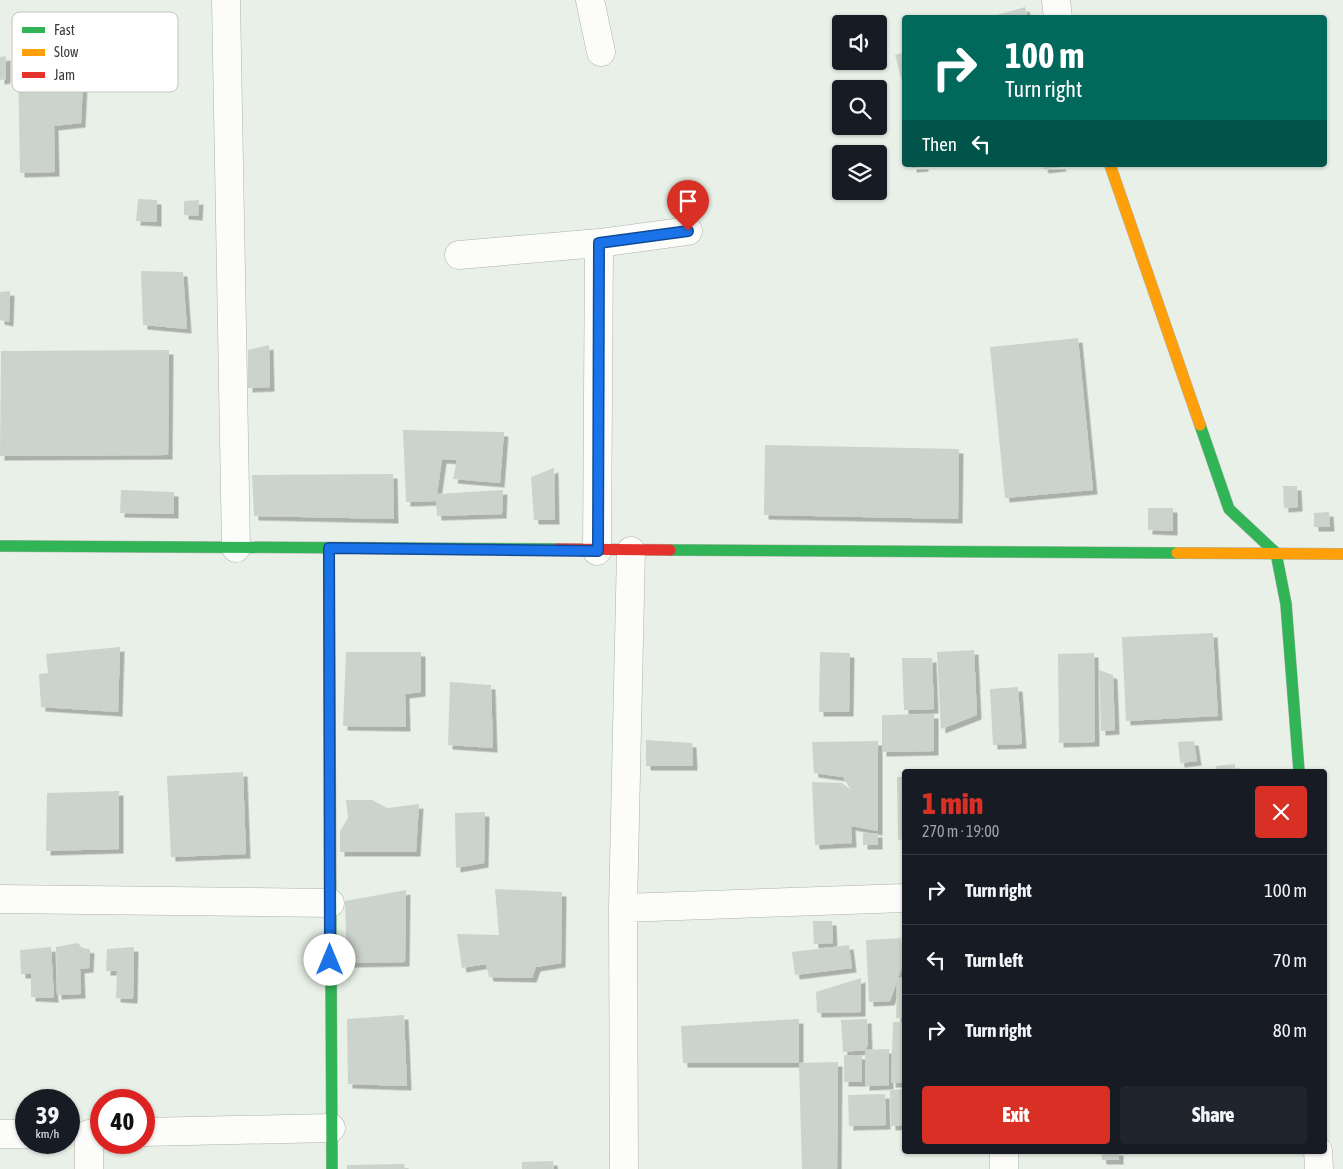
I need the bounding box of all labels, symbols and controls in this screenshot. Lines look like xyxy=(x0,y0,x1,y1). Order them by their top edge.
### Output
legend xyxy=(12,12,178,92)
map controls xyxy=(832,15,887,200)
button: sound xyxy=(832,15,887,70)
text: Fast xyxy=(54,22,75,38)
icon: right xyxy=(922,35,987,100)
text: 100 m xyxy=(1005,35,1084,75)
text: Slow xyxy=(54,44,79,60)
text: Jam xyxy=(54,67,75,83)
text: Turn right xyxy=(1005,76,1082,102)
button: search xyxy=(832,80,887,135)
icon: left xyxy=(967,130,995,158)
text: Then xyxy=(922,133,957,155)
button: layers xyxy=(832,145,887,200)
pin xyxy=(667,180,709,231)
icon: arrive xyxy=(674,187,702,215)
text: 1 min xyxy=(922,786,983,820)
button: close xyxy=(1255,786,1307,838)
text: 270 m · 19:00 xyxy=(922,822,999,840)
icon: right xyxy=(922,876,950,904)
text: Turn right xyxy=(965,879,1032,901)
text: 100 m xyxy=(1264,879,1307,901)
position arrow xyxy=(303,933,355,985)
icon: left xyxy=(922,946,950,974)
text: Turn left xyxy=(965,949,1023,971)
text: 70 m xyxy=(1273,949,1307,971)
icon: right xyxy=(922,1016,950,1044)
text: Turn right xyxy=(965,1019,1032,1041)
text: 80 m xyxy=(1273,1019,1307,1041)
button: Exit xyxy=(922,1086,1110,1144)
button: Share xyxy=(1120,1086,1307,1144)
speed limit sign: 40 xyxy=(90,1089,155,1154)
text: 39 xyxy=(36,1101,59,1129)
text: km/h xyxy=(36,1127,59,1141)

